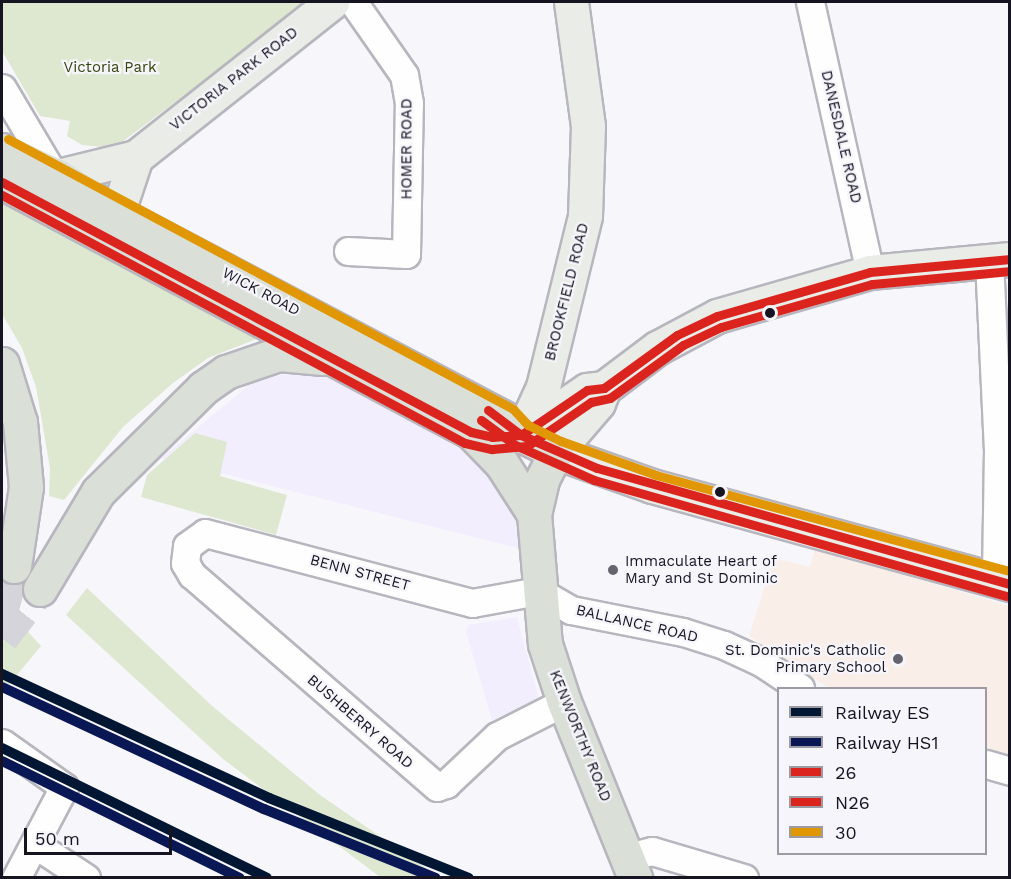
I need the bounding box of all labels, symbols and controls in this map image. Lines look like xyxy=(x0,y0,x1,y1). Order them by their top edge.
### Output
street label: VICTORIA PARK ROAD xyxy=(166,23,302,135)
park label: Victoria Park xyxy=(63,59,157,77)
street label: DANESDALE ROAD xyxy=(817,69,865,205)
street label: HOMER ROAD xyxy=(398,98,416,200)
street label: BROOKFIELD ROAD xyxy=(541,221,593,363)
street label: WICK ROAD xyxy=(219,264,303,320)
unlabelled marker xyxy=(764,307,776,319)
unlabelled marker xyxy=(714,486,726,498)
street label: BENN STREET xyxy=(308,551,412,595)
place label: Immaculate Heart of Mary and St Dominic xyxy=(625,552,778,587)
marker: Immaculate Heart of Mary and St Dominic xyxy=(606,563,620,577)
street label: BALLANCE ROAD xyxy=(574,601,700,647)
place label: St. Dominic's Catholic Primary School xyxy=(725,641,886,676)
marker: St. Dominic's Catholic Primary School xyxy=(891,652,905,666)
street label: KENWORTHY ROAD xyxy=(545,667,615,805)
street label: BUSHBERRY ROAD xyxy=(303,671,417,773)
legend xyxy=(777,687,987,855)
text: Railway ES xyxy=(835,702,930,723)
text: Railway HS1 xyxy=(835,732,938,753)
text: 26 xyxy=(835,762,856,783)
text: N26 xyxy=(835,792,870,813)
scale bar xyxy=(27,816,176,854)
text: 30 xyxy=(835,822,857,843)
text: 50 m xyxy=(35,828,80,849)

